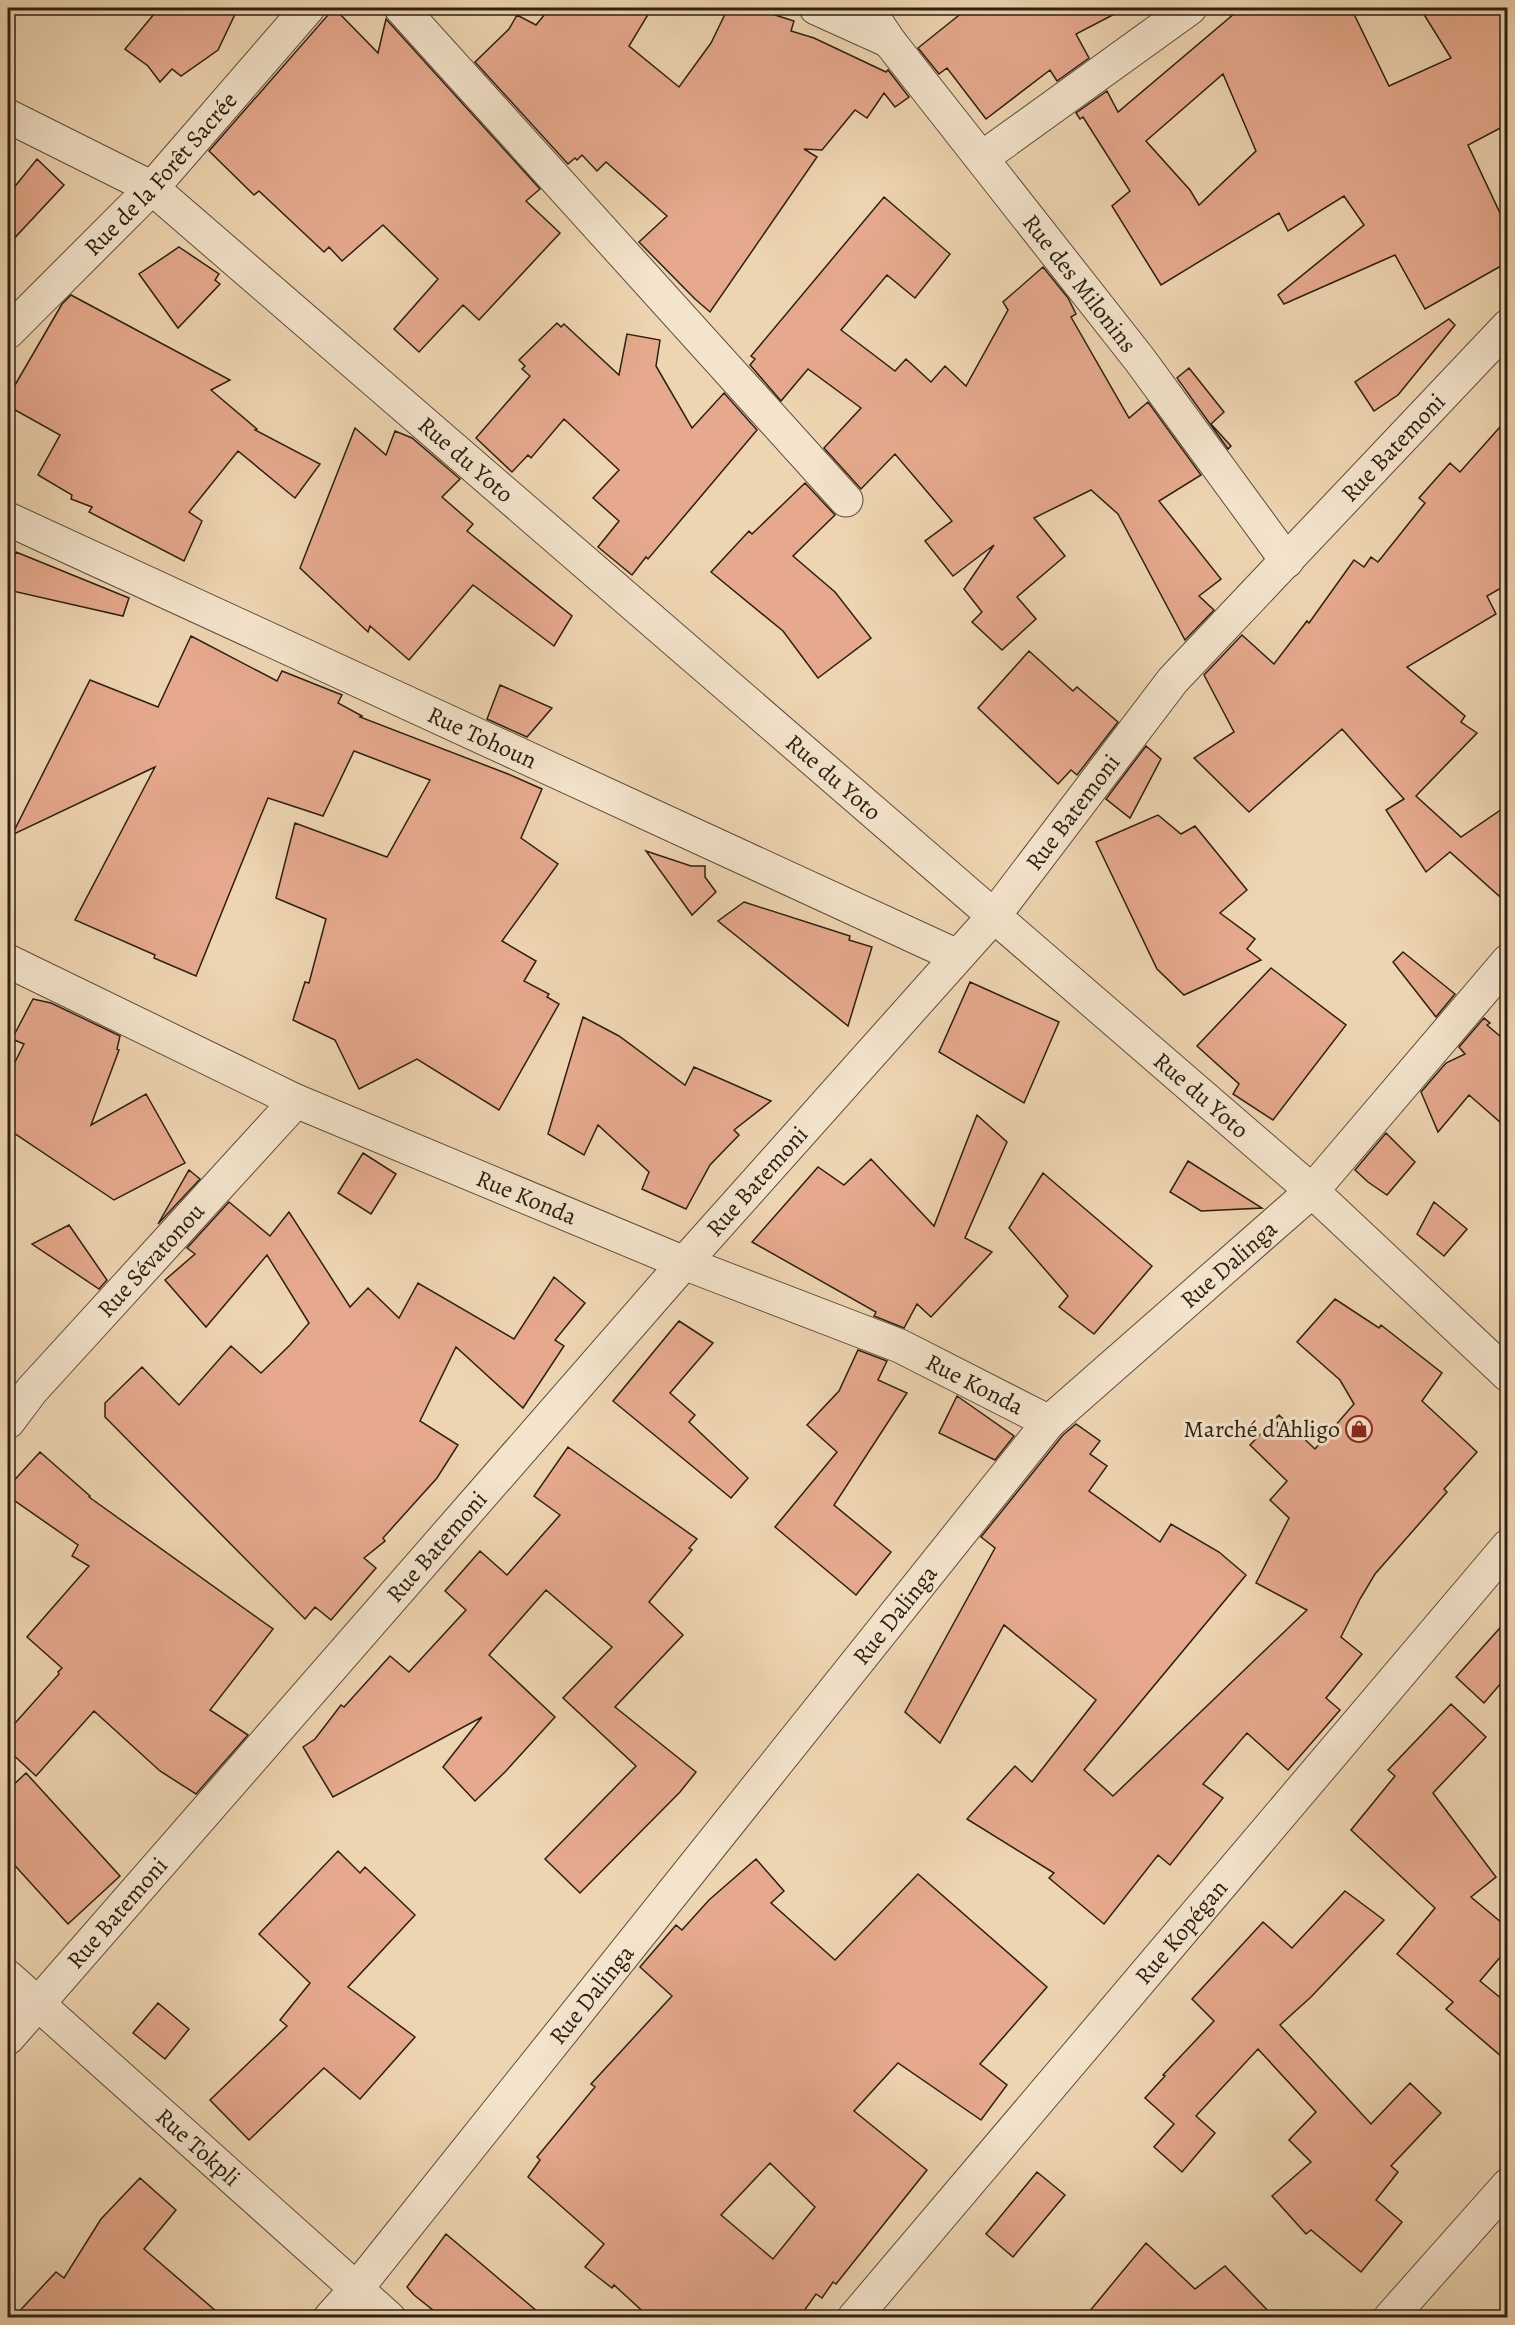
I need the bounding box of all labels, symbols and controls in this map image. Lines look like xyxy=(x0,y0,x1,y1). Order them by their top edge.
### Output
street label: Rue de la Forêt Sacrée xyxy=(77,85,244,263)
street label: Rue des Milonins xyxy=(1015,207,1144,359)
street label: Rue Batemoni xyxy=(1334,386,1452,509)
street label: Rue du Yoto xyxy=(411,409,521,510)
street label: Rue Tohoun xyxy=(422,698,542,776)
street label: Rue du Yoto xyxy=(779,727,888,828)
street label: Rue Batemoni xyxy=(1018,747,1127,877)
street label: Rue du Yoto xyxy=(1147,1045,1256,1146)
street label: Rue Batemoni xyxy=(699,1119,815,1244)
street label: Rue Konda xyxy=(471,1162,582,1233)
street label: Rue Sévatonou xyxy=(90,1196,211,1324)
street label: Rue Dalinga xyxy=(1173,1212,1285,1316)
street label: Rue Konda xyxy=(920,1346,1030,1423)
place label: Marché d'Ahligo xyxy=(1184,1413,1340,1445)
shop icon: Marché d'Ahligo xyxy=(1344,1414,1374,1444)
street label: Rue Batemoni xyxy=(379,1484,494,1609)
street label: Rue Dalinga xyxy=(845,1558,945,1671)
street label: Rue Batemoni xyxy=(60,1850,175,1976)
street label: Rue Kopégan xyxy=(1127,1873,1235,1991)
street label: Rue Dalinga xyxy=(542,1937,642,2051)
street label: Rue Tokpli xyxy=(149,2101,247,2193)

